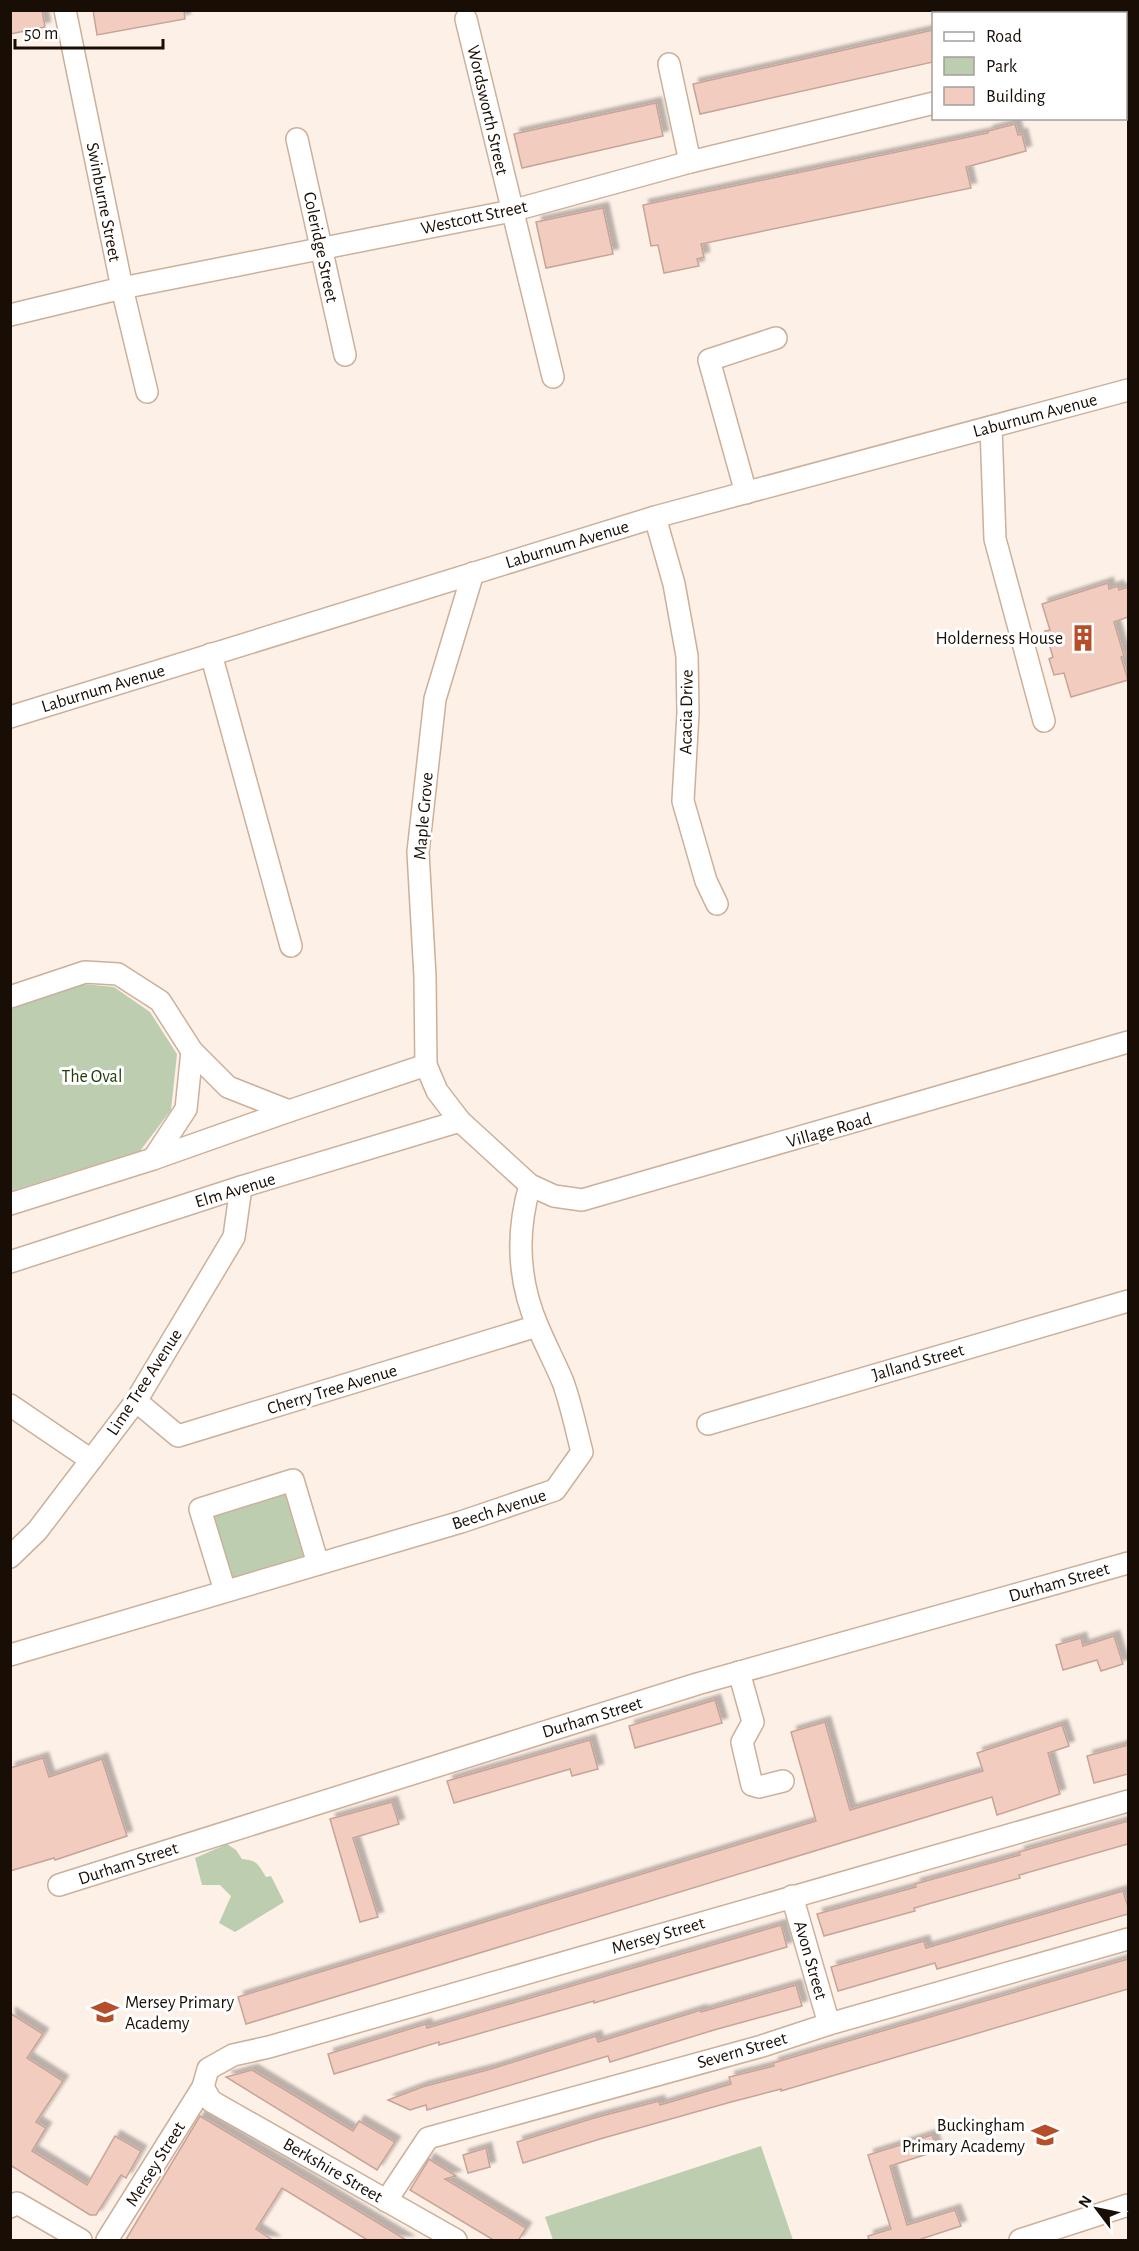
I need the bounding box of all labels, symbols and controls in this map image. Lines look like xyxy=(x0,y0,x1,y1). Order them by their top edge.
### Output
scale bar xyxy=(15,12,164,50)
legend xyxy=(932,12,1127,120)
text: 50 m xyxy=(24,25,58,43)
text: Road xyxy=(986,28,1022,46)
street label: Wordsworth Street xyxy=(463,44,511,177)
text: Park xyxy=(986,58,1018,76)
text: Building xyxy=(986,88,1046,106)
street label: Swinburne Street xyxy=(83,141,123,264)
street label: Coleridge Street xyxy=(300,190,341,304)
street label: Westcott Street xyxy=(419,198,529,238)
street label: Laburnum Avenue xyxy=(971,391,1099,441)
street label: Laburnum Avenue xyxy=(503,518,631,572)
building icon: Holderness House xyxy=(1068,623,1098,653)
place label: Holderness House xyxy=(936,630,1063,648)
street label: Laburnum Avenue xyxy=(39,662,167,716)
street label: Acacia Drive xyxy=(677,669,697,755)
street label: Maple Grove xyxy=(411,772,437,861)
park label: The Oval xyxy=(62,1068,122,1086)
street label: Village Road xyxy=(785,1110,874,1152)
street label: Elm Avenue xyxy=(193,1170,278,1212)
street label: Lime Tree Avenue xyxy=(104,1326,186,1439)
street label: Jalland Street xyxy=(870,1341,966,1385)
street label: Cherry Tree Avenue xyxy=(265,1362,399,1418)
street label: Beech Avenue xyxy=(450,1486,549,1534)
street label: Durham Street xyxy=(1007,1560,1112,1606)
street label: Durham Street xyxy=(540,1694,645,1742)
street label: Durham Street xyxy=(76,1839,181,1889)
street label: Mersey Street xyxy=(610,1914,707,1958)
street label: Avon Street xyxy=(790,1919,830,2002)
place label: Mersey Primary Academy xyxy=(125,1994,234,2033)
school or university icon: Mersey Primary Academy xyxy=(90,1997,120,2027)
street label: Severn Street xyxy=(695,2029,789,2072)
place label: Buckingham Primary Academy xyxy=(902,2117,1025,2156)
street label: Mersey Street xyxy=(123,2119,189,2210)
school or university icon: Buckingham Primary Academy xyxy=(1030,2120,1060,2150)
street label: Berkshire Street xyxy=(280,2135,386,2207)
north arrow xyxy=(1067,2179,1127,2239)
text: N xyxy=(1075,2193,1095,2211)

